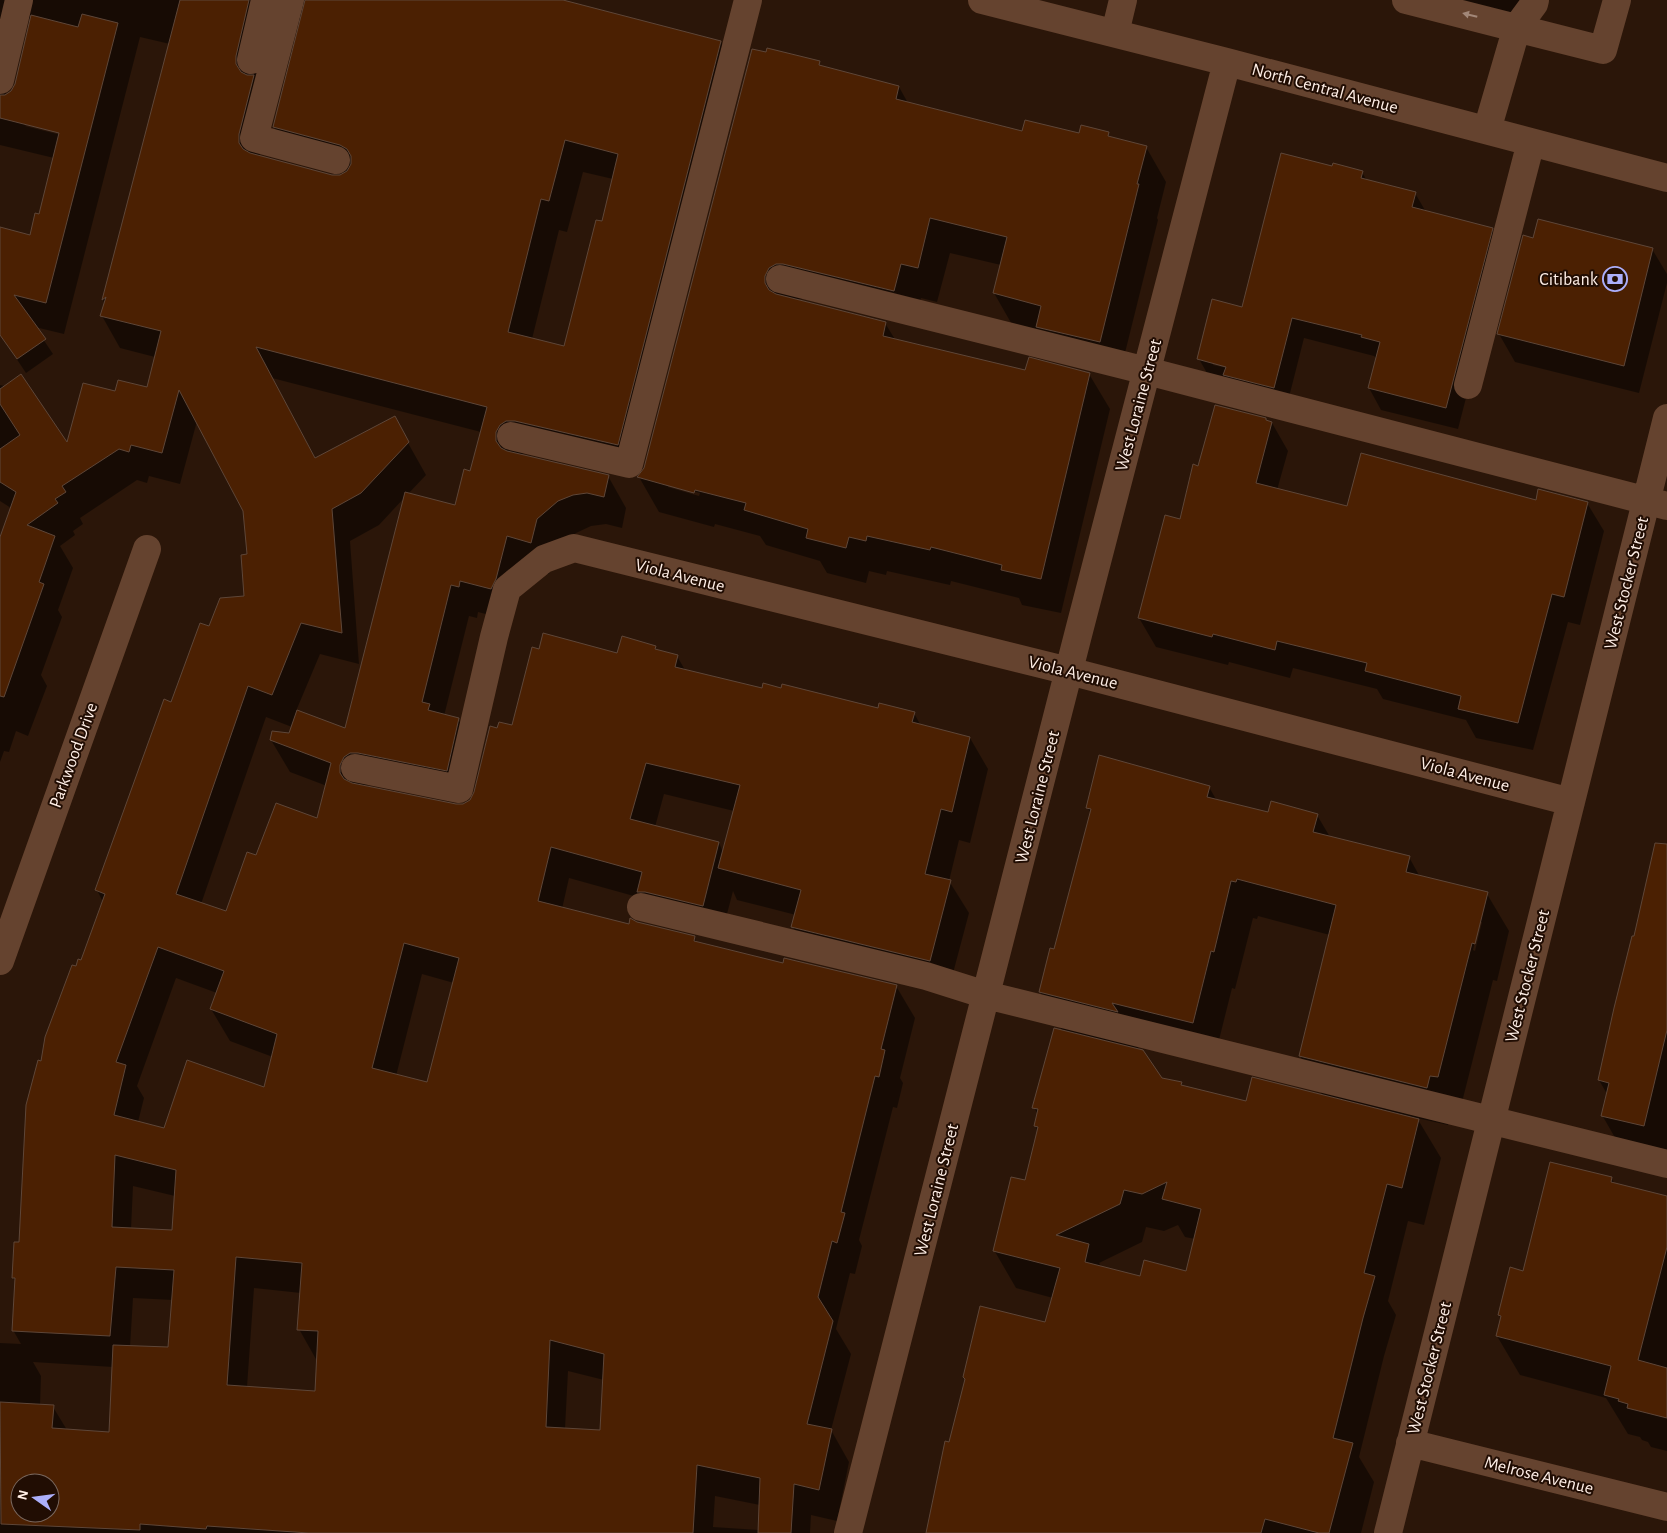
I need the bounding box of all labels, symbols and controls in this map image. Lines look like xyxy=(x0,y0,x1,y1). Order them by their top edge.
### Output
one-way arrow xyxy=(1462,11,1477,19)
street label: North Central Avenue xyxy=(1250,61,1400,117)
bank icon: Citibank xyxy=(1602,266,1628,292)
place label: Citibank xyxy=(1539,271,1599,289)
street label: West Loraine Street xyxy=(1113,337,1165,473)
street label: West Stocker Street xyxy=(1602,515,1652,651)
street label: Viola Avenue xyxy=(633,556,726,596)
street label: Viola Avenue xyxy=(1026,653,1119,693)
street label: Parkwood Drive xyxy=(47,700,101,810)
street label: West Loraine Street xyxy=(1013,729,1063,865)
street label: Viola Avenue xyxy=(1418,754,1511,796)
street label: West Stocker Street xyxy=(1503,908,1553,1044)
street label: West Loraine Street xyxy=(912,1122,962,1258)
street label: West Stocker Street xyxy=(1405,1300,1455,1436)
street label: Melrose Avenue xyxy=(1482,1454,1595,1498)
north arrow xyxy=(10,1473,60,1523)
text: N xyxy=(15,1489,31,1502)

